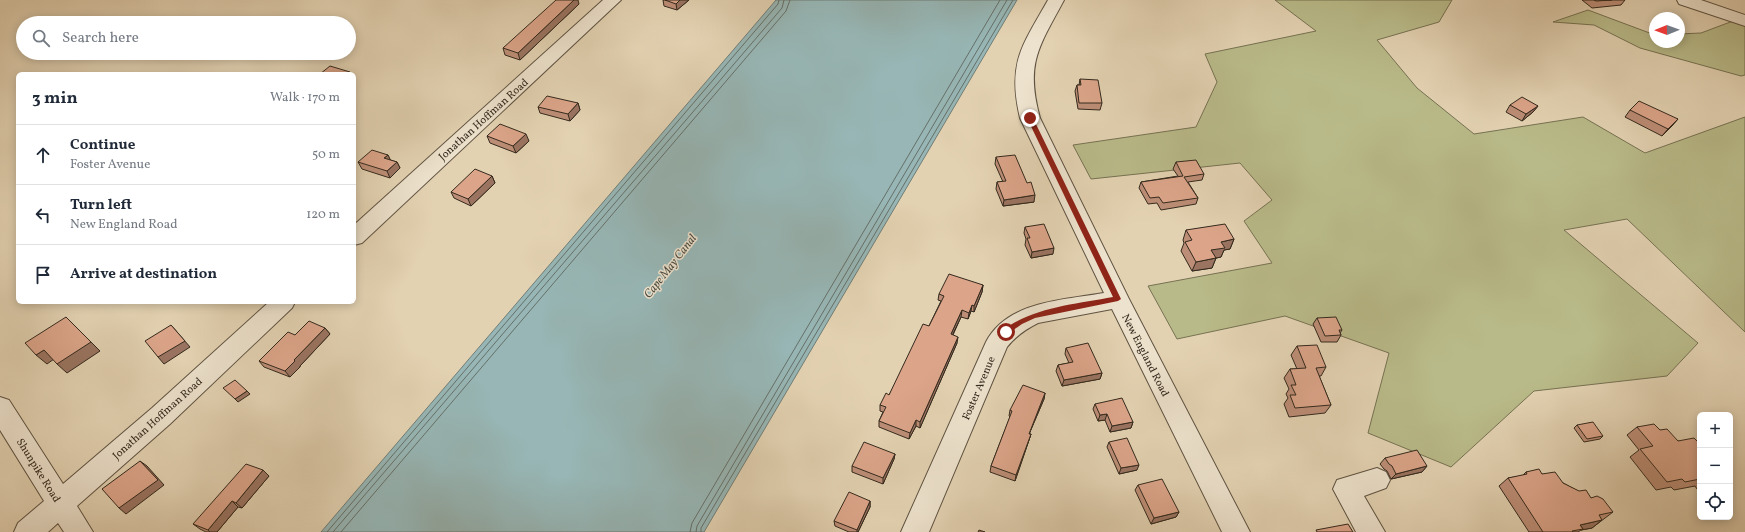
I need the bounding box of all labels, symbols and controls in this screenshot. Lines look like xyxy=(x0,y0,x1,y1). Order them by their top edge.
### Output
north arrow xyxy=(1649,12,1685,48)
search box xyxy=(16,16,356,60)
icon: search xyxy=(30,27,52,49)
text: Search here xyxy=(62,28,139,49)
street label: Jonathan Hoffman Road xyxy=(436,76,532,165)
text: 3 min xyxy=(32,87,78,110)
text: Walk · 170 m xyxy=(270,89,340,107)
route end xyxy=(1021,109,1039,127)
text: Continue xyxy=(70,135,135,156)
icon: ahead xyxy=(32,144,54,166)
text: 50 m xyxy=(312,146,340,164)
text: Foster Avenue xyxy=(70,156,150,174)
text: Turn left xyxy=(70,195,132,216)
icon: left xyxy=(32,204,54,226)
text: 120 m xyxy=(306,206,340,224)
text: New England Road xyxy=(70,216,178,234)
water label: Cape May Canal xyxy=(641,231,701,302)
icon: arrive xyxy=(32,264,54,286)
text: Arrive at destination xyxy=(70,264,217,285)
street label: New England Road xyxy=(1117,312,1172,400)
route start xyxy=(997,323,1015,341)
street label: Foster Avenue xyxy=(959,354,1000,423)
street label: Jonathan Hoffman Road xyxy=(110,375,206,464)
map controls xyxy=(1697,412,1733,520)
button: + xyxy=(1697,412,1733,448)
street label: Shunpike Road xyxy=(12,436,63,506)
button: − xyxy=(1697,448,1733,484)
button: locate xyxy=(1697,484,1733,520)

